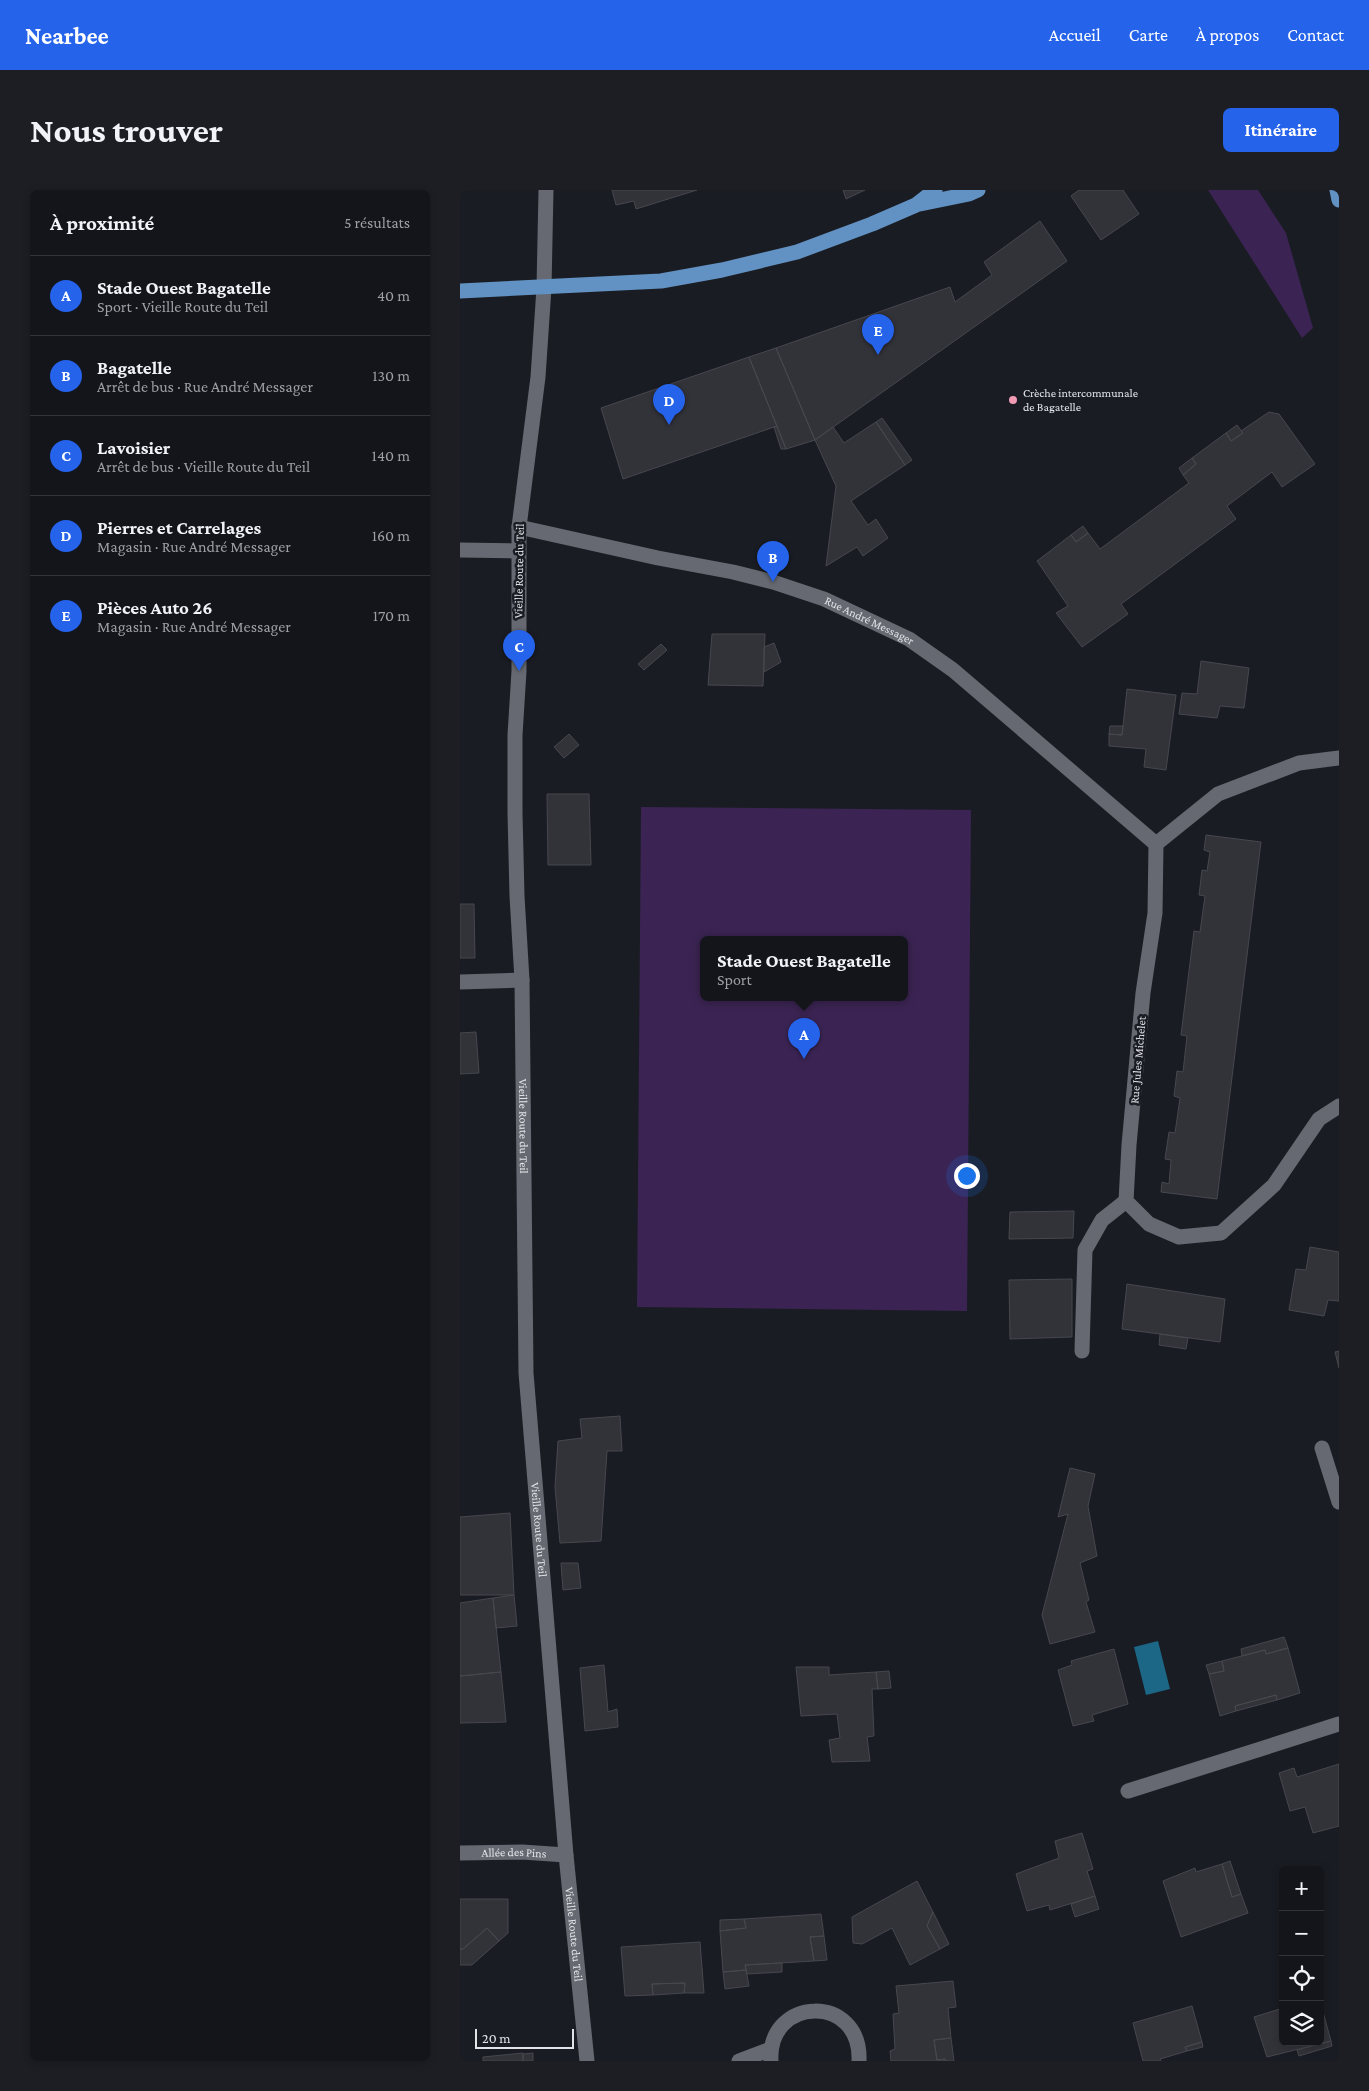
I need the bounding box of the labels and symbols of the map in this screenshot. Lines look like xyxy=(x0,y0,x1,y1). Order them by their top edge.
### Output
pin: E xyxy=(862,314,894,355)
pin: D xyxy=(653,384,685,425)
place label: Crèche intercommunale de Bagatelle xyxy=(1023,386,1138,414)
marker: Crèche intercommunale de Bagatelle xyxy=(1007,394,1019,406)
street label: Vieille Route du Teil xyxy=(511,523,527,619)
pin: B xyxy=(757,541,789,582)
street label: Rue André Messager xyxy=(823,593,918,648)
pin: C xyxy=(503,630,535,671)
street label: Rue Jules Michelet xyxy=(1127,1015,1149,1104)
pin: A xyxy=(788,1018,820,1059)
street label: Vieille Route du Teil xyxy=(516,1079,531,1174)
your location xyxy=(954,1163,980,1189)
street label: Vieille Route du Teil xyxy=(528,1482,550,1578)
street label: Allée des Pins xyxy=(481,1845,547,1861)
street label: Vieille Route du Teil xyxy=(562,1886,586,1982)
scale bar xyxy=(475,2026,574,2049)

